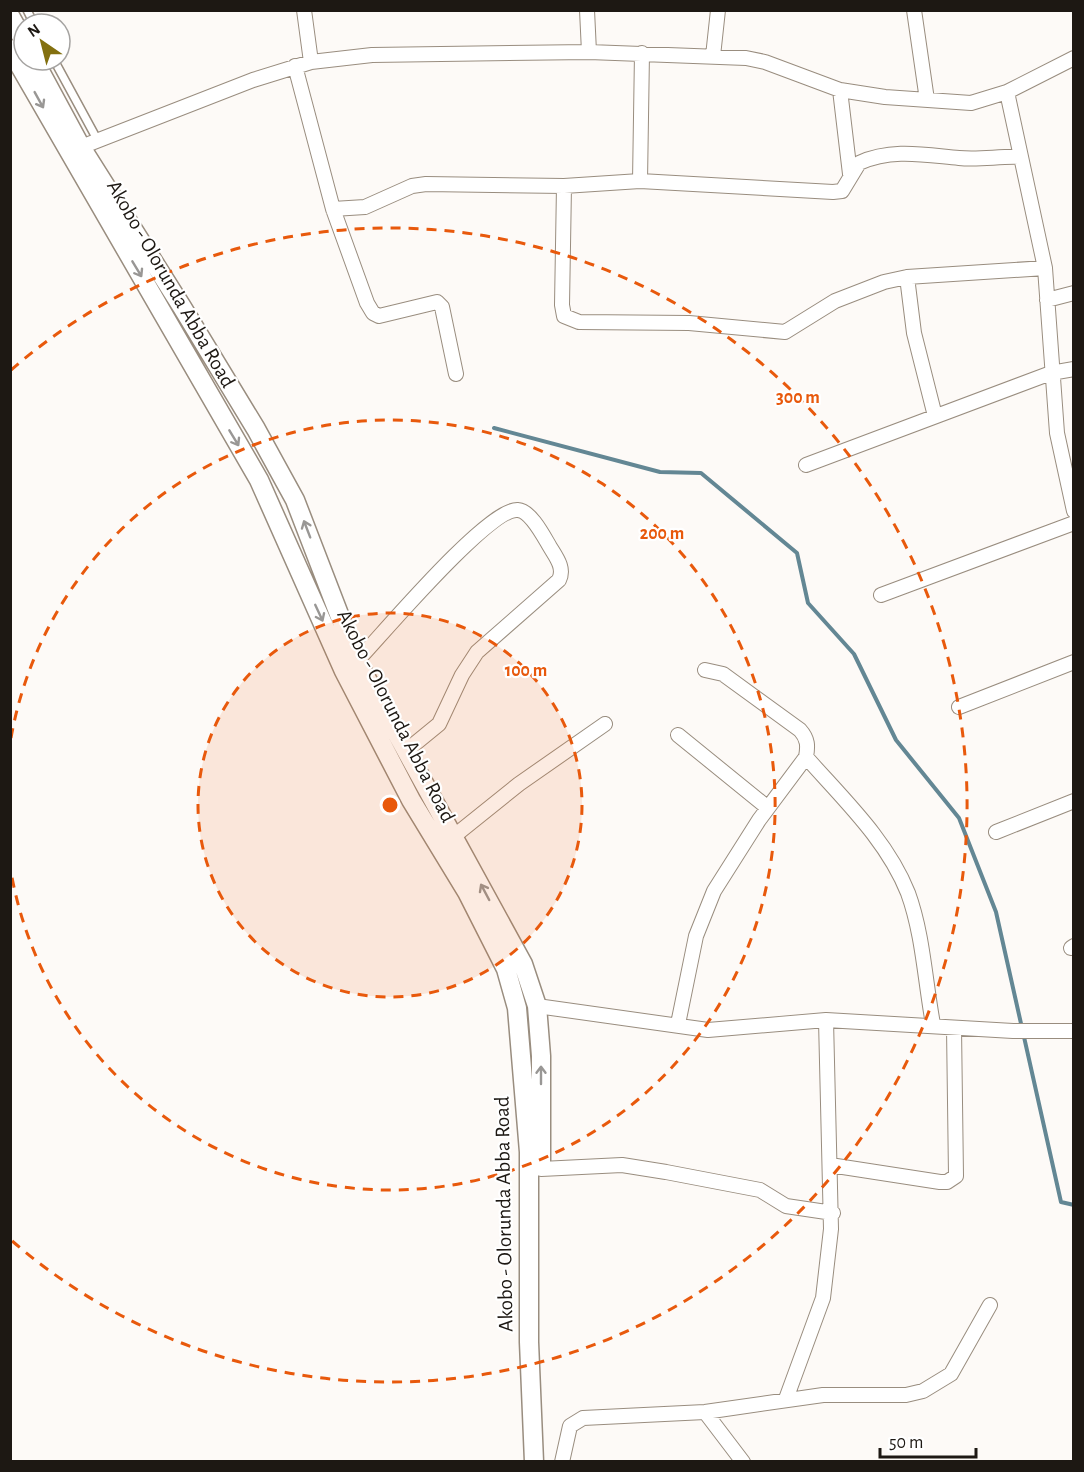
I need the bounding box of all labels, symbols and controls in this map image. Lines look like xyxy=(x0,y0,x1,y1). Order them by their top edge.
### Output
north arrow xyxy=(12,12,72,72)
text: N xyxy=(25,21,43,40)
one-way arrow xyxy=(33,91,45,108)
street label: Akobo - Olorunda Abba Road xyxy=(103,177,239,391)
one-way arrow xyxy=(132,260,144,277)
text: 300 m xyxy=(776,389,820,407)
one-way arrow xyxy=(229,429,241,446)
one-way arrow xyxy=(300,521,311,539)
text: 200 m xyxy=(640,525,684,543)
one-way arrow xyxy=(313,603,325,621)
street label: Akobo - Olorunda Abba Road xyxy=(333,606,459,826)
text: 100 m xyxy=(505,662,547,680)
centre of rings xyxy=(380,795,400,815)
one-way arrow xyxy=(479,884,491,901)
one-way arrow xyxy=(535,1066,547,1086)
street label: Akobo - Olorunda Abba Road xyxy=(491,1096,517,1332)
scale bar xyxy=(880,1421,976,1459)
text: 50 m xyxy=(889,1434,923,1452)

